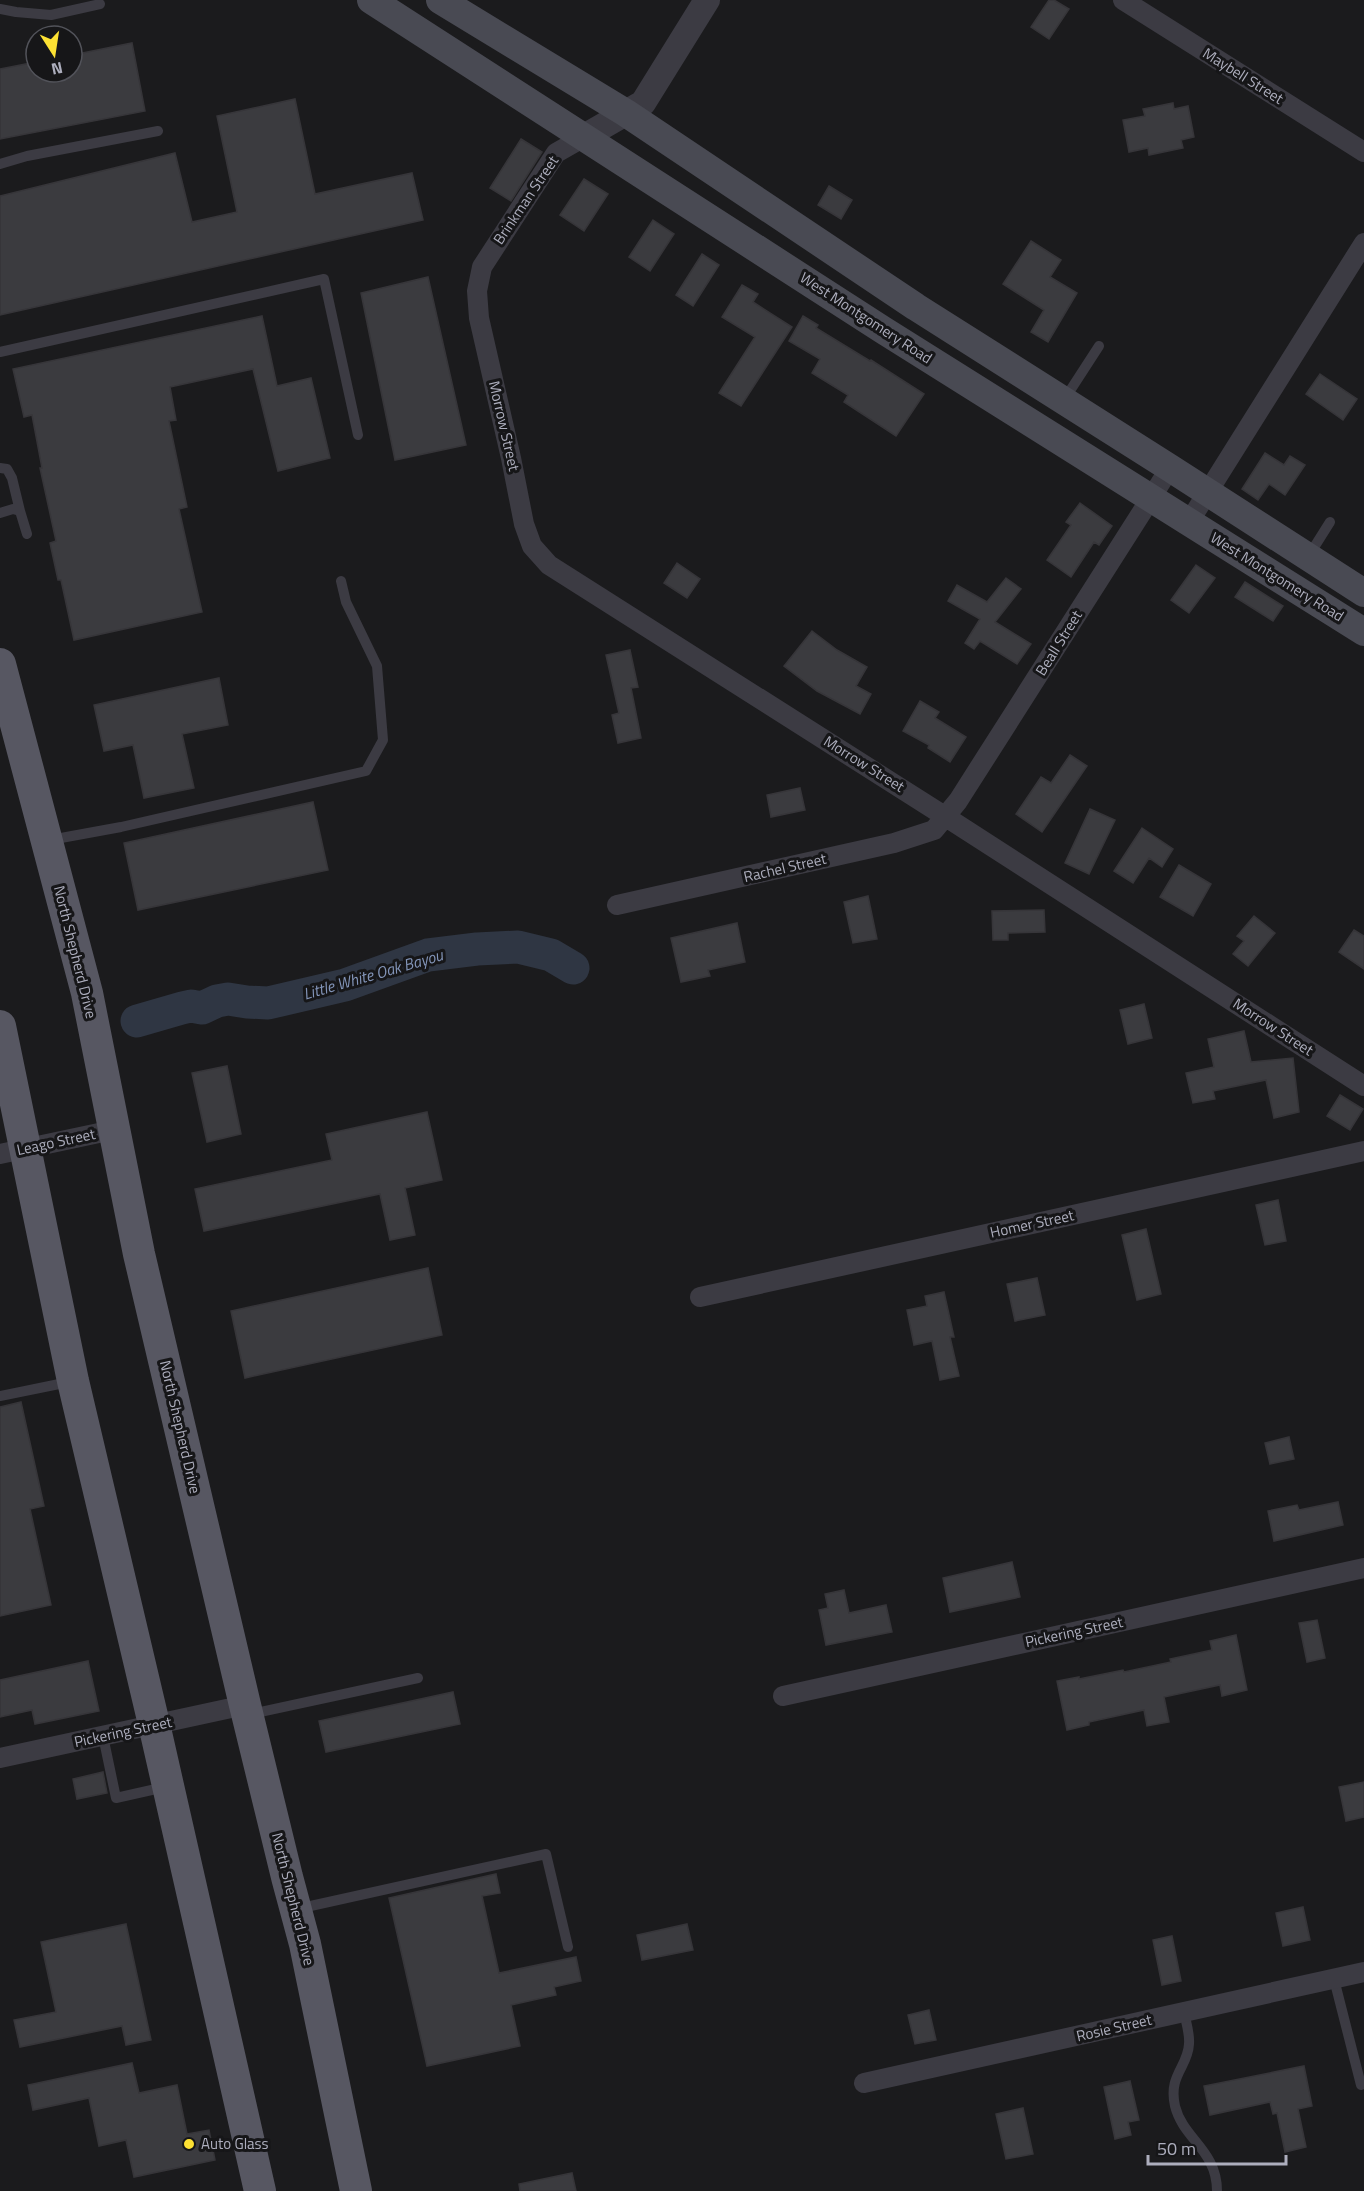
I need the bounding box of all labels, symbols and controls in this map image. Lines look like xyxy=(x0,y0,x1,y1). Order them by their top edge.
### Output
north arrow xyxy=(24,24,84,84)
street label: Maybell Street xyxy=(1198,42,1289,110)
text: N xyxy=(49,56,65,82)
street label: Brinkman Street xyxy=(487,150,564,249)
street label: West Montgomery Road xyxy=(796,266,937,369)
street label: Morrow Street xyxy=(483,379,526,474)
street label: West Montgomery Road xyxy=(1206,526,1349,627)
street label: Beall Street xyxy=(1029,605,1088,680)
street label: Morrow Street xyxy=(819,729,910,798)
street label: Rachel Street xyxy=(741,847,829,888)
street label: North Shepherd Drive xyxy=(48,883,103,1021)
water label: Little White Oak Bayou xyxy=(300,942,447,1005)
street label: Morrow Street xyxy=(1228,992,1319,1062)
street label: Leago Street xyxy=(14,1122,98,1161)
street label: Homer Street xyxy=(988,1203,1077,1244)
street label: North Shepherd Drive xyxy=(154,1358,207,1496)
street label: Pickering Street xyxy=(1023,1610,1126,1653)
street label: Pickering Street xyxy=(72,1710,175,1753)
street label: North Shepherd Drive xyxy=(266,1830,321,1968)
street label: Rosie Street xyxy=(1074,2008,1155,2047)
scale bar xyxy=(1148,2128,1286,2166)
place label: Auto Glass xyxy=(201,2132,269,2155)
text: 50 m xyxy=(1157,2135,1196,2162)
marker: Auto Glass xyxy=(182,2137,196,2151)

